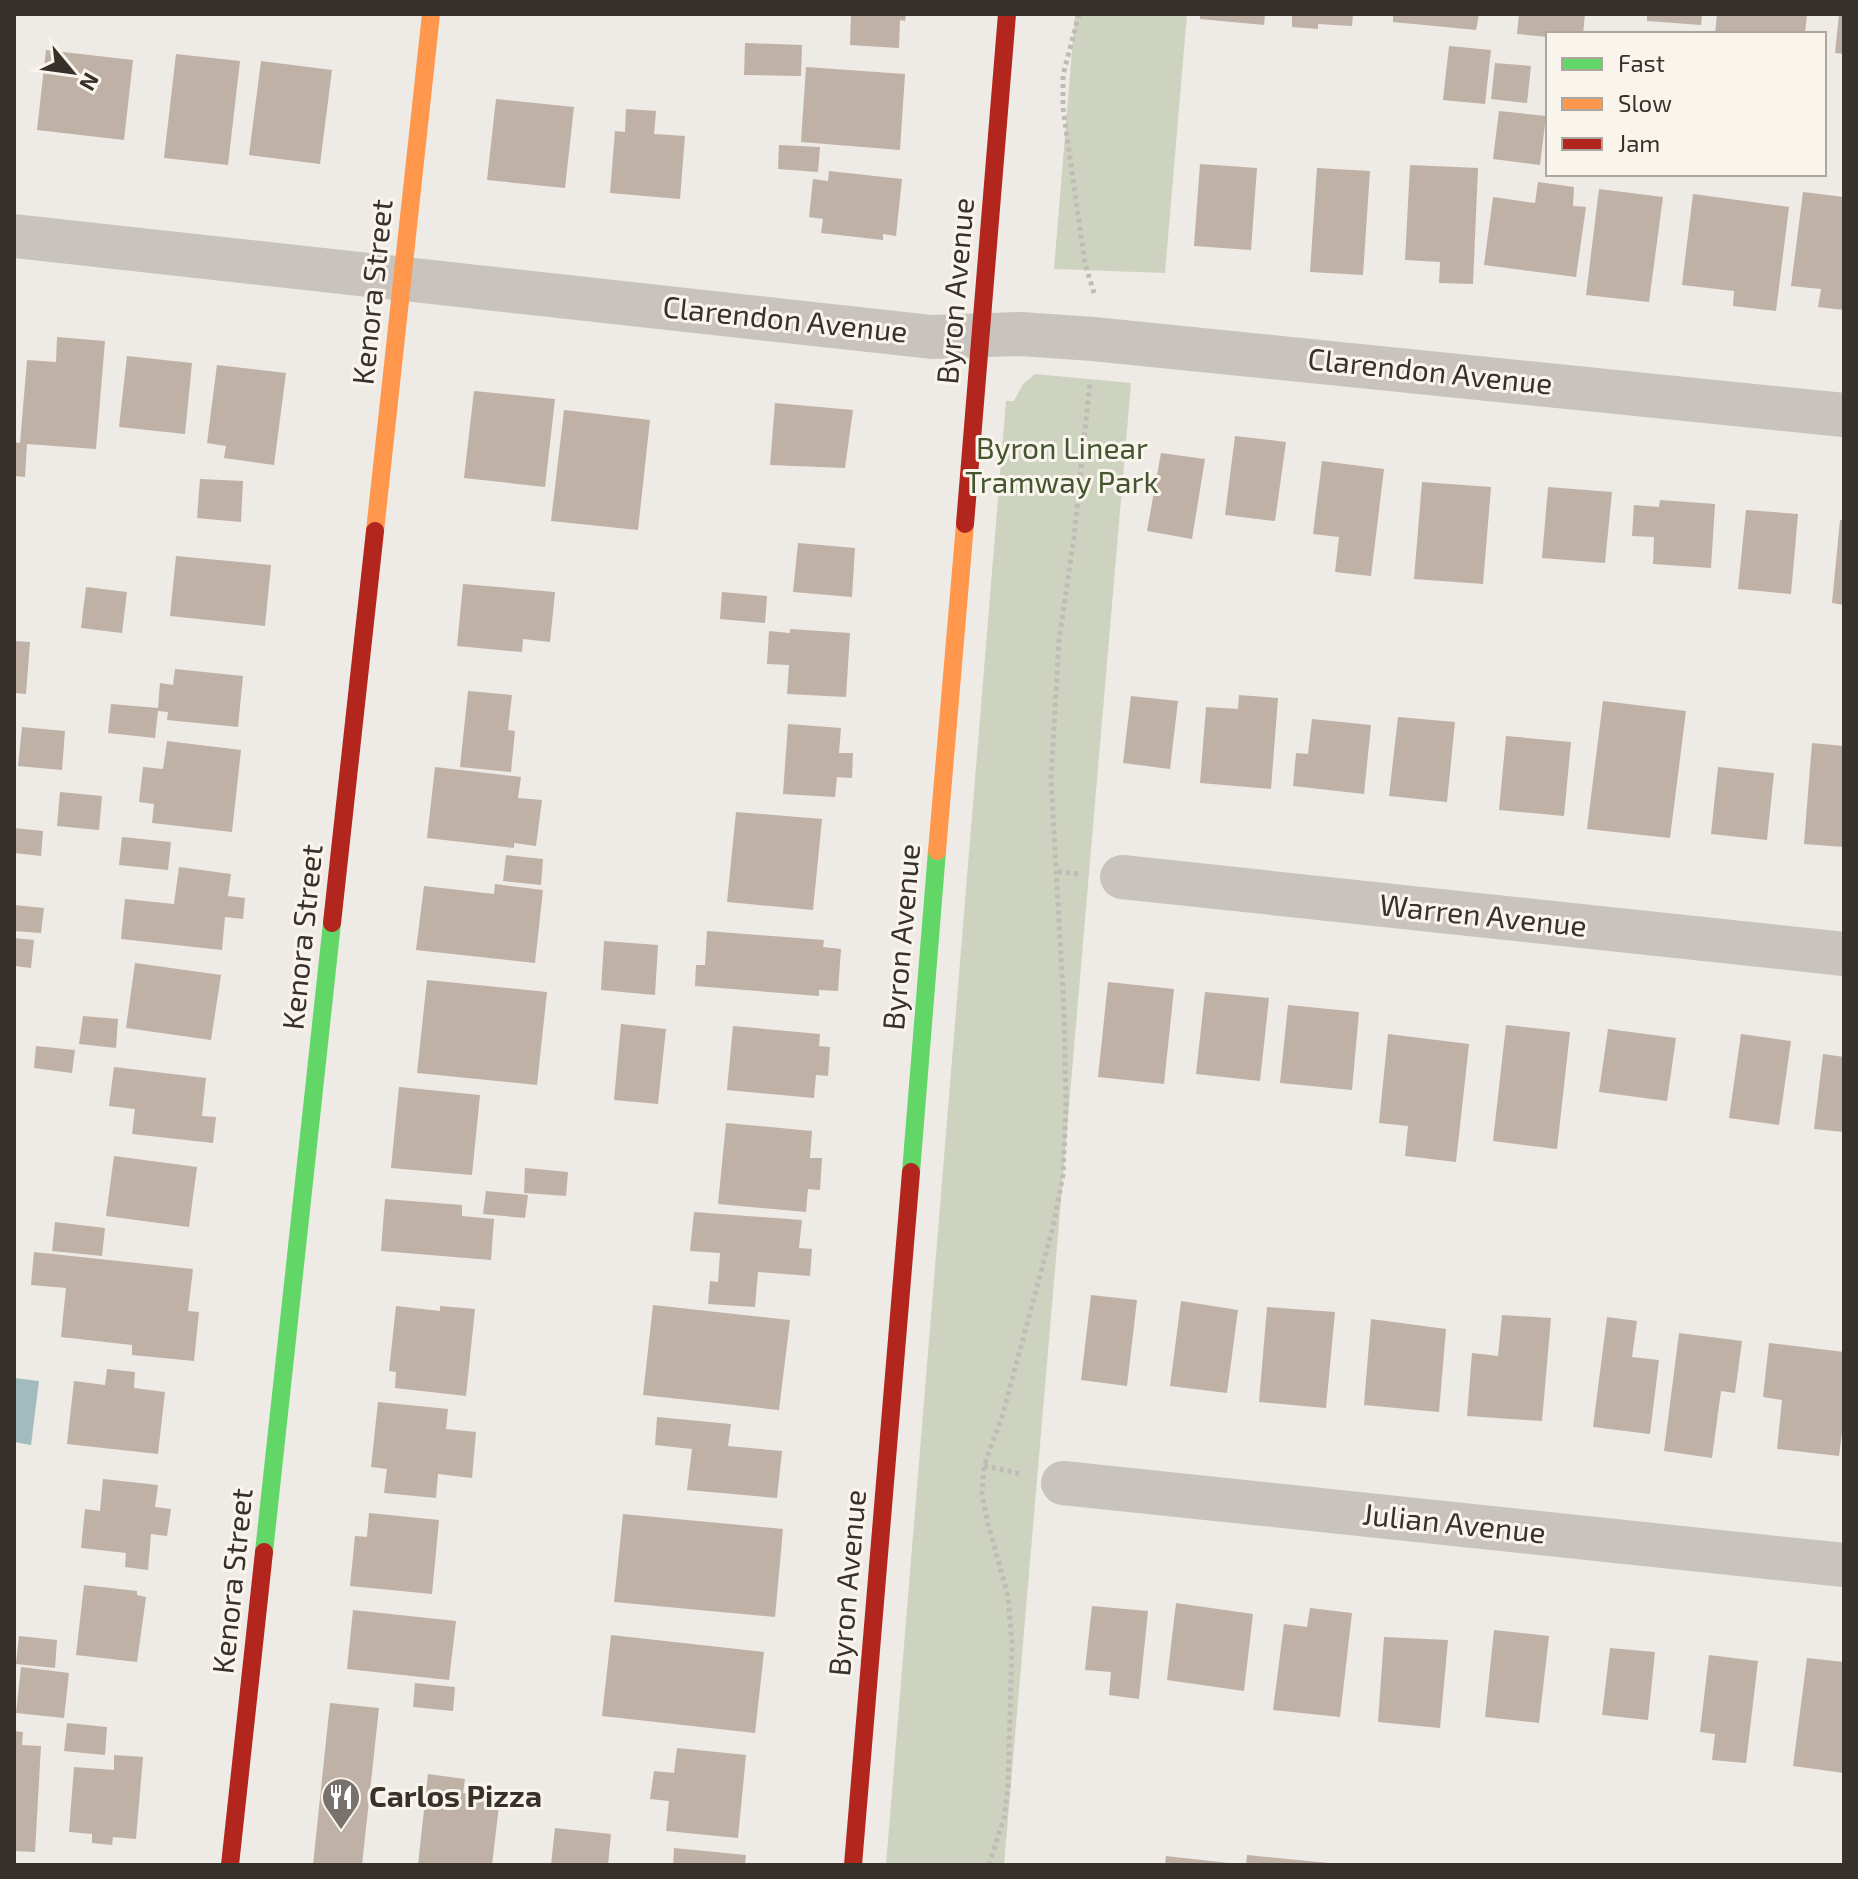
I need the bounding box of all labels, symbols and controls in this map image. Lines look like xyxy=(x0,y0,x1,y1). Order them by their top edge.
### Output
north arrow xyxy=(32,32,112,112)
legend xyxy=(1546,32,1826,176)
text: Fast xyxy=(1618,48,1665,77)
text: N xyxy=(75,69,106,95)
text: Slow xyxy=(1618,88,1672,117)
text: Jam xyxy=(1618,128,1660,157)
street label: Byron Avenue xyxy=(928,196,980,386)
street label: Kenora Street xyxy=(343,197,399,386)
street label: Clarendon Avenue xyxy=(661,287,909,349)
street label: Clarendon Avenue xyxy=(1306,339,1554,401)
park label: Byron Linear Tramway Park xyxy=(965,429,1159,499)
street label: Kenora Street xyxy=(273,842,329,1031)
street label: Byron Avenue xyxy=(874,842,926,1032)
street label: Warren Avenue xyxy=(1378,885,1589,943)
street label: Kenora Street xyxy=(203,1486,259,1675)
street label: Byron Avenue xyxy=(820,1488,872,1678)
street label: Julian Avenue xyxy=(1361,1494,1548,1550)
restaurant icon: Carlos Pizza xyxy=(320,1776,362,1831)
place label: Carlos Pizza xyxy=(369,1777,542,1813)

